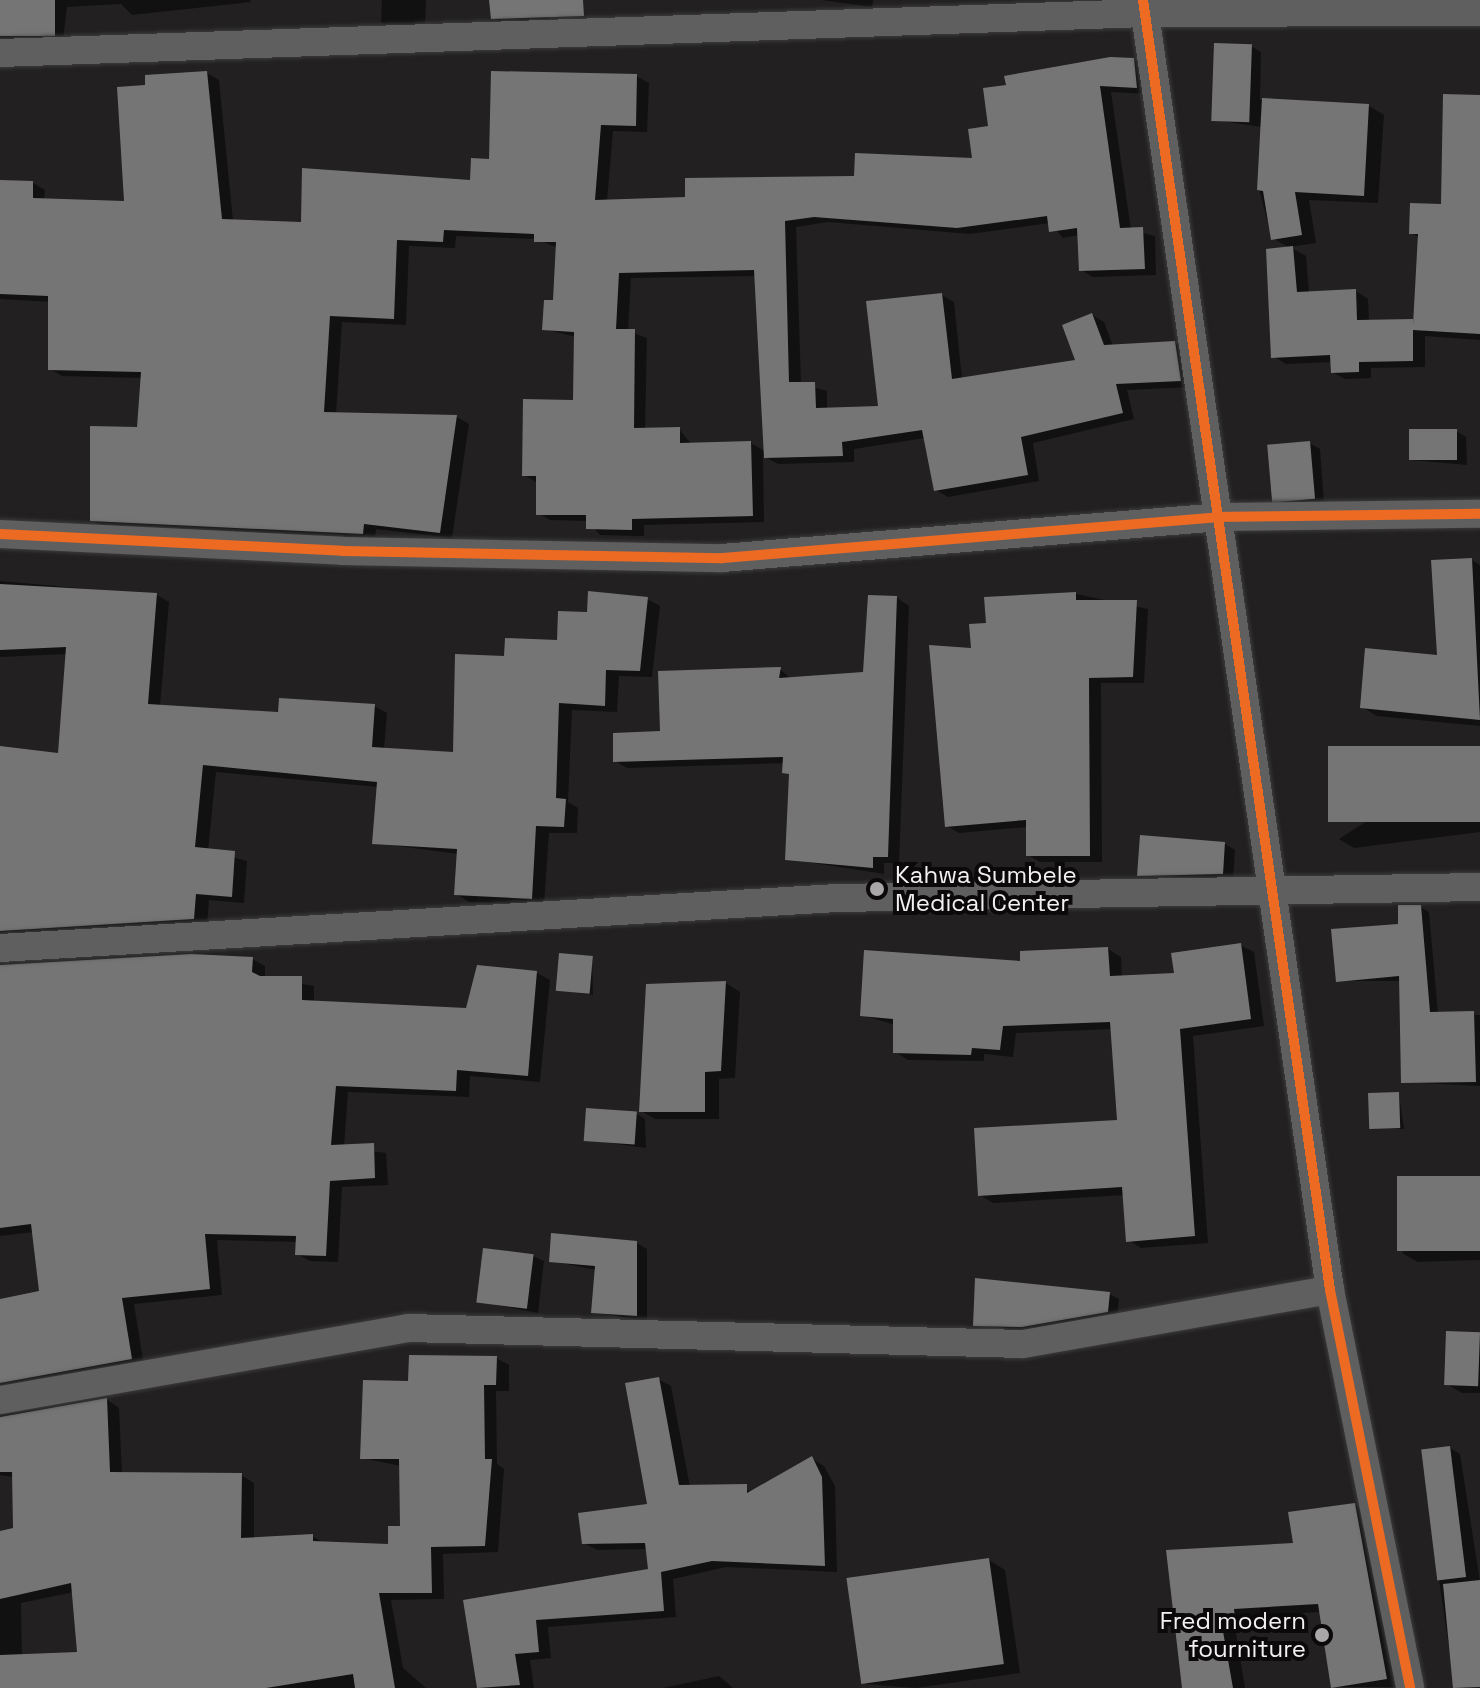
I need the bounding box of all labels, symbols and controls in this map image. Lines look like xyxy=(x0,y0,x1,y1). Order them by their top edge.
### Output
place label: Kahwa Sumbele Medical Center xyxy=(895,861,1077,917)
marker: Kahwa Sumbele Medical Center xyxy=(866,878,888,900)
place label: Fred modern fourniture xyxy=(1160,1607,1306,1663)
marker: Fred modern fourniture xyxy=(1313,1626,1331,1644)

